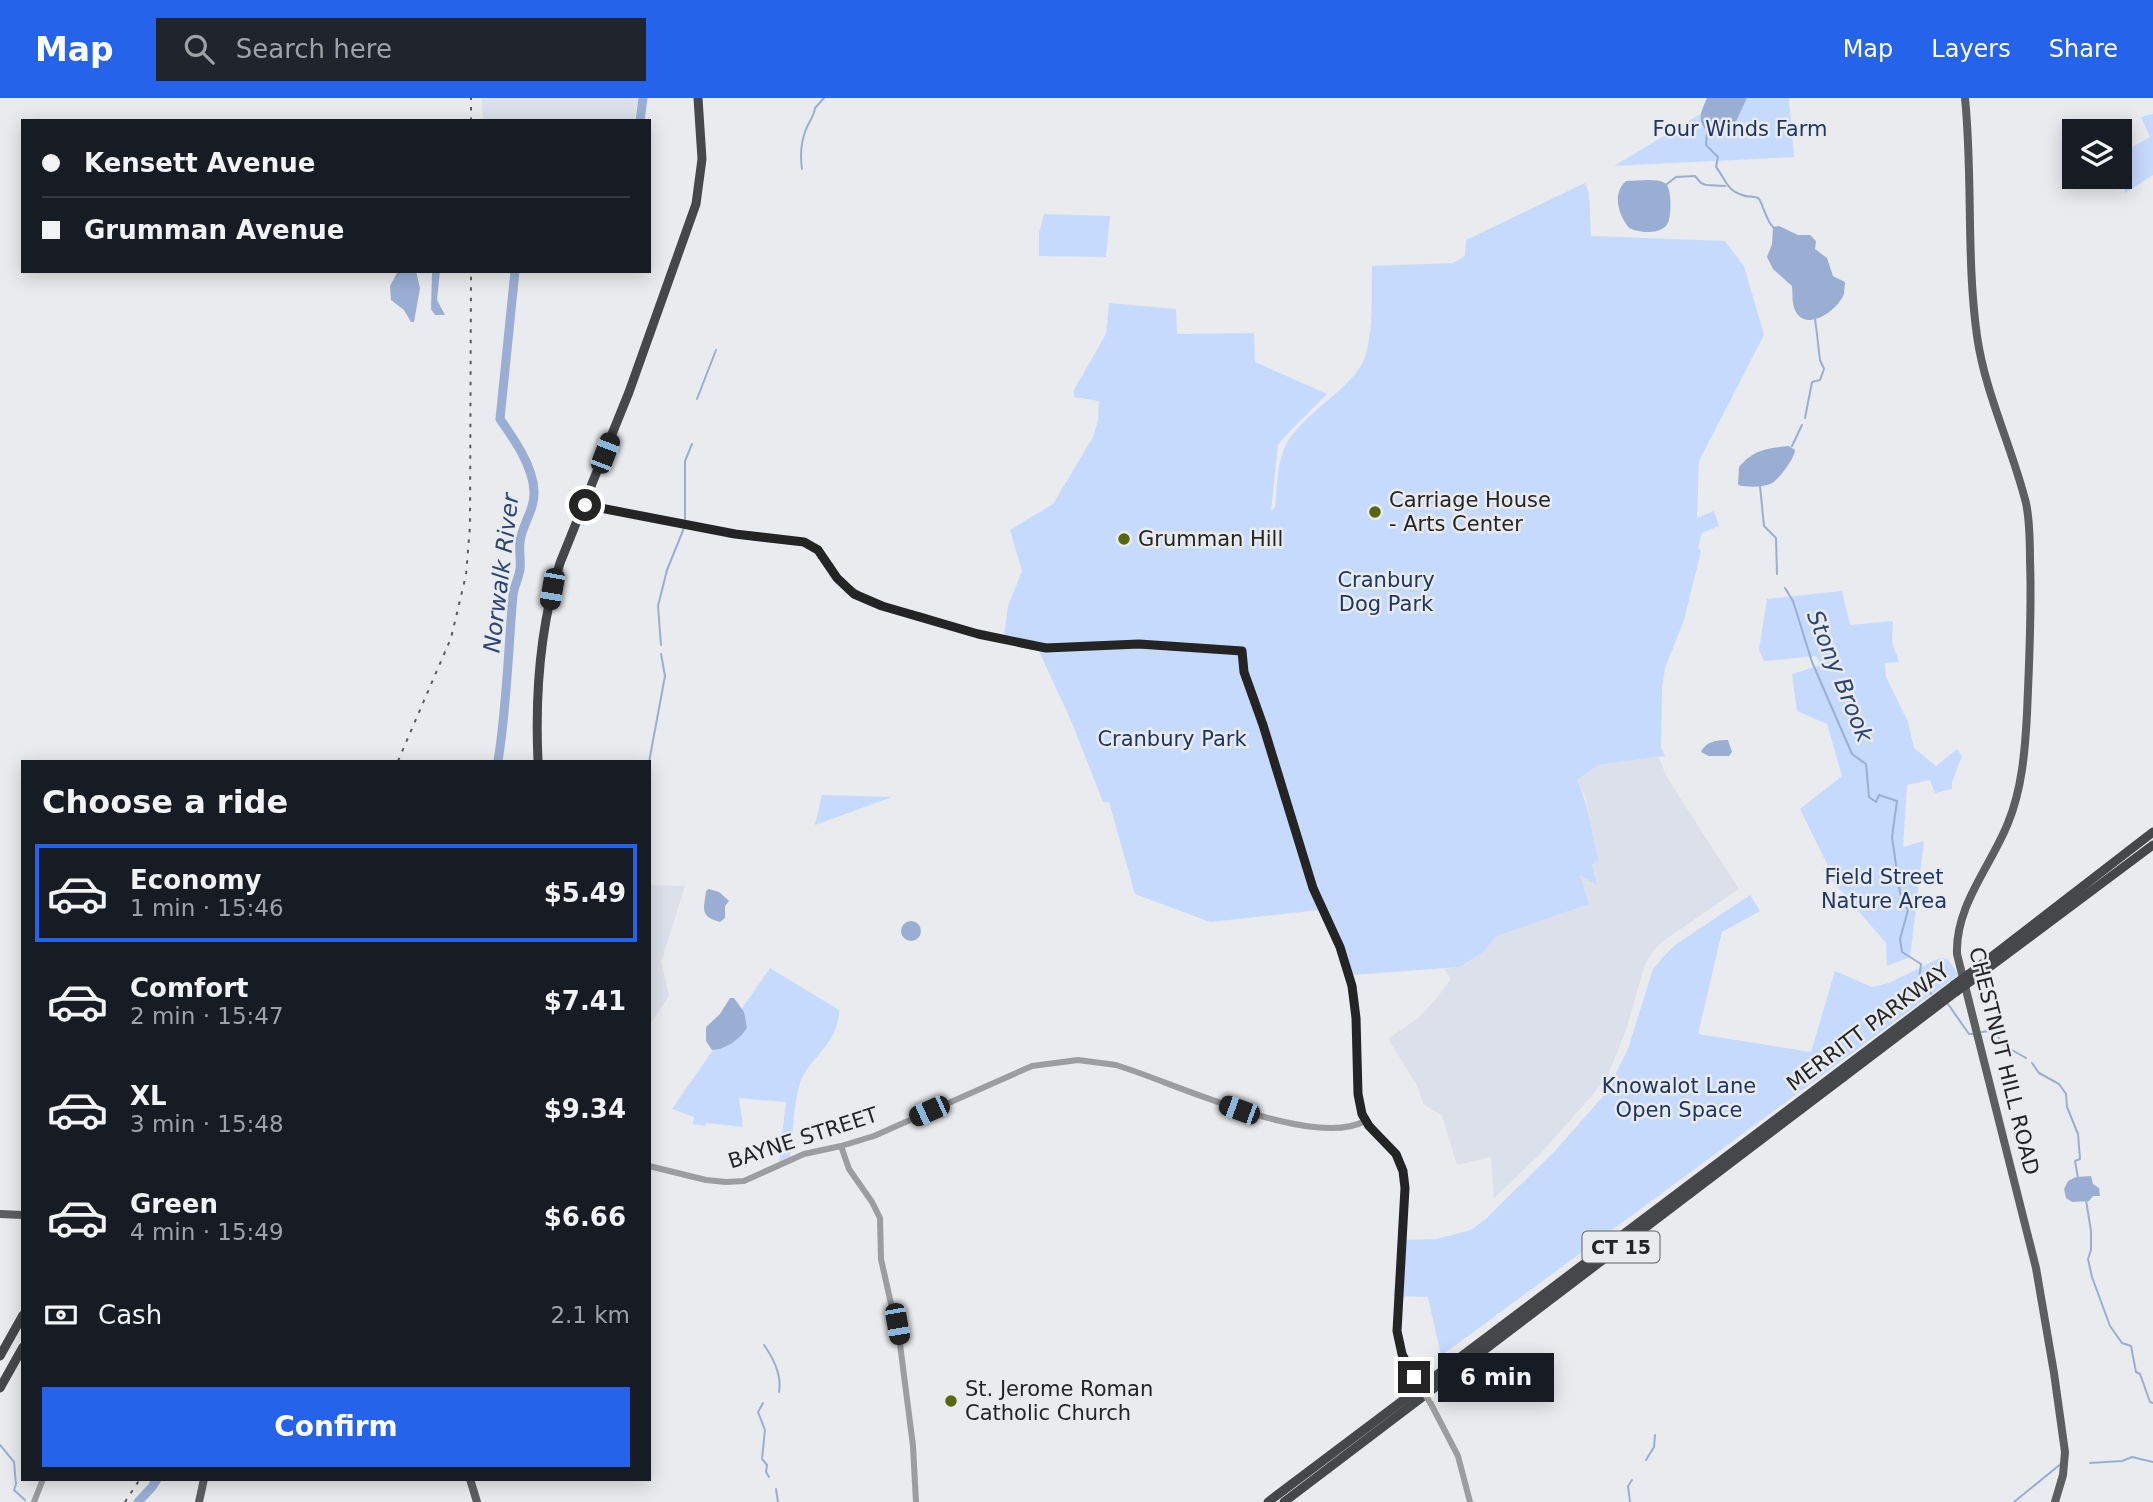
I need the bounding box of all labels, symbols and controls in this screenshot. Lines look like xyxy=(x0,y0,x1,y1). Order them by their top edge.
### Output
search box xyxy=(156,18,646,81)
text: Map xyxy=(35,30,114,69)
icon: search xyxy=(180,30,218,68)
text: Search here xyxy=(236,34,392,64)
text: Map xyxy=(1843,35,1893,63)
text: Layers xyxy=(1931,35,2011,63)
text: Share xyxy=(2049,35,2118,63)
park label: Four Winds Farm xyxy=(1653,117,1827,141)
map controls xyxy=(2062,119,2132,189)
button: layers xyxy=(2062,119,2132,189)
text: Kensett Avenue xyxy=(84,148,315,178)
text: Grumman Avenue xyxy=(84,215,344,245)
car xyxy=(588,430,623,476)
place label: Carriage House - Arts Center xyxy=(1389,488,1551,536)
route start xyxy=(569,489,601,521)
water label: Norwalk River xyxy=(478,490,524,654)
marker: Carriage House - Arts Center xyxy=(1367,504,1383,520)
place label: Grumman Hill xyxy=(1138,527,1283,551)
marker: Grumman Hill xyxy=(1116,531,1132,547)
car xyxy=(539,566,566,612)
park label: Cranbury Dog Park xyxy=(1337,568,1435,616)
water label: Stony Brook xyxy=(1802,606,1879,747)
park label: Cranbury Park xyxy=(1097,727,1247,751)
text: Choose a ride xyxy=(42,783,288,821)
icon: car xyxy=(46,862,109,925)
text: Economy xyxy=(130,865,261,895)
park label: Field Street Nature Area xyxy=(1821,865,1947,913)
text: $5.49 xyxy=(544,878,626,908)
text: 1 min · 15:46 xyxy=(130,895,284,921)
street label: CHESTNUT HILL ROAD xyxy=(1964,945,2044,1177)
street label: MERRITT PARKWAY xyxy=(1782,958,1954,1096)
icon: car xyxy=(46,970,109,1033)
text: Comfort xyxy=(130,973,248,1003)
text: $7.41 xyxy=(544,986,626,1016)
text: 2 min · 15:47 xyxy=(130,1003,284,1029)
park label: Knowalot Lane Open Space xyxy=(1602,1074,1756,1122)
icon: car xyxy=(46,1078,109,1141)
text: XL xyxy=(130,1081,167,1111)
car xyxy=(906,1093,953,1129)
car xyxy=(1216,1093,1263,1127)
text: $9.34 xyxy=(544,1094,626,1124)
street label: BAYNE STREET xyxy=(725,1102,881,1173)
text: 3 min · 15:48 xyxy=(130,1111,284,1137)
icon: car xyxy=(46,1186,109,1249)
text: Green xyxy=(130,1189,218,1219)
text: $6.66 xyxy=(544,1202,626,1232)
text: 4 min · 15:49 xyxy=(130,1219,284,1245)
road number: CT 15 xyxy=(1582,1232,1660,1262)
icon: cash xyxy=(42,1296,80,1334)
text: Cash xyxy=(98,1300,162,1330)
car xyxy=(884,1301,911,1347)
text: 2.1 km xyxy=(550,1302,630,1328)
callout: 6 min xyxy=(1438,1352,1554,1402)
route end xyxy=(1398,1361,1430,1393)
text: 6 min xyxy=(1460,1364,1532,1390)
place label: St. Jerome Roman Catholic Church xyxy=(965,1377,1153,1425)
button: Confirm xyxy=(42,1387,630,1467)
marker: St. Jerome Roman Catholic Church xyxy=(943,1393,959,1409)

